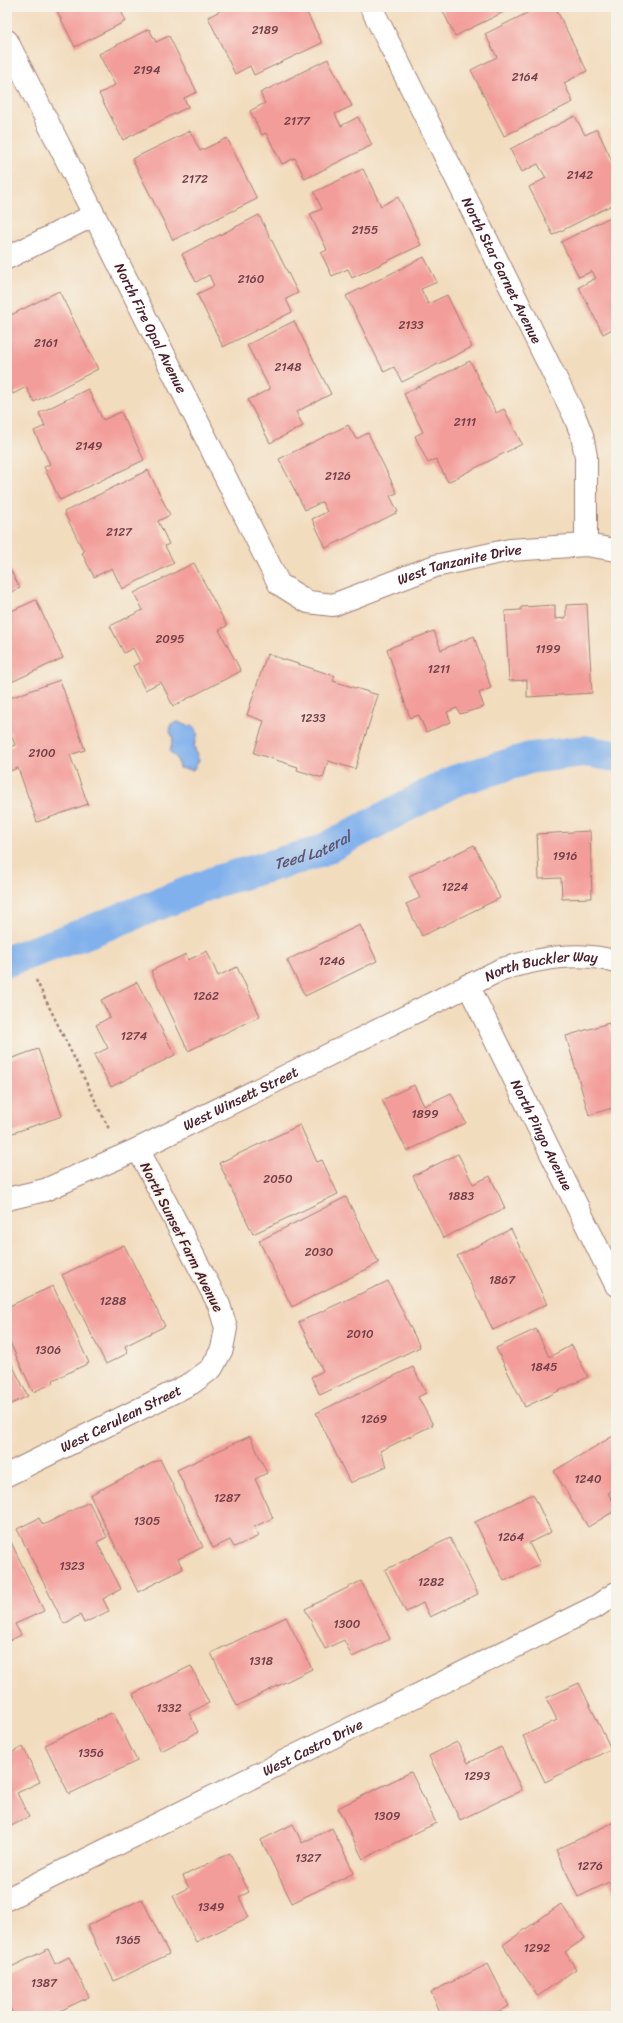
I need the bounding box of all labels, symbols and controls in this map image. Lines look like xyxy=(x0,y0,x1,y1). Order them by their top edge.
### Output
house number: 2189 xyxy=(252,19,278,41)
house number: 2194 xyxy=(134,59,161,81)
house number: 2164 xyxy=(512,66,539,88)
house number: 2177 xyxy=(284,110,311,132)
house number: 2142 xyxy=(567,164,593,186)
house number: 2172 xyxy=(182,168,208,190)
street label: North Star Garnet Avenue xyxy=(454,193,549,348)
house number: 2155 xyxy=(352,219,378,241)
street label: North Fire Opal Avenue xyxy=(107,258,194,398)
house number: 2160 xyxy=(238,268,265,290)
house number: 2133 xyxy=(398,314,424,336)
house number: 2161 xyxy=(34,332,58,354)
house number: 2148 xyxy=(275,356,301,378)
house number: 2111 xyxy=(454,411,476,433)
house number: 2149 xyxy=(76,435,102,457)
house number: 2126 xyxy=(325,465,351,487)
house number: 2127 xyxy=(106,521,133,543)
street label: West Tanzanite Drive xyxy=(393,537,522,592)
house number: 2095 xyxy=(155,628,185,650)
house number: 1199 xyxy=(535,638,561,660)
house number: 1211 xyxy=(428,658,450,680)
house number: 1233 xyxy=(300,707,326,729)
house number: 2100 xyxy=(28,742,56,764)
water label: Teed Lateral xyxy=(271,823,359,877)
house number: 1916 xyxy=(553,845,577,867)
house number: 1224 xyxy=(442,876,469,898)
street label: North Buckler Way xyxy=(480,944,600,989)
house number: 1246 xyxy=(319,950,345,972)
house number: 1262 xyxy=(193,985,219,1007)
house number: 1274 xyxy=(121,1025,148,1047)
street label: West Winsett Street xyxy=(179,1060,303,1138)
street label: North Pingo Avenue xyxy=(503,1075,580,1195)
house number: 1899 xyxy=(411,1103,439,1125)
street label: North Sunset Farm Avenue xyxy=(133,1158,230,1317)
house number: 2050 xyxy=(263,1168,293,1190)
house number: 1883 xyxy=(448,1185,475,1207)
house number: 2030 xyxy=(305,1241,334,1263)
house number: 1867 xyxy=(489,1269,516,1291)
house number: 1288 xyxy=(100,1290,126,1312)
house number: 2010 xyxy=(346,1323,374,1345)
house number: 1306 xyxy=(35,1339,61,1361)
house number: 1845 xyxy=(530,1356,558,1378)
street label: West Cerulean Street xyxy=(56,1378,186,1460)
house number: 1269 xyxy=(361,1408,387,1430)
house number: 1240 xyxy=(574,1468,602,1490)
house number: 1287 xyxy=(214,1487,241,1509)
house number: 1305 xyxy=(134,1510,160,1532)
house number: 1264 xyxy=(498,1526,525,1548)
house number: 1323 xyxy=(59,1555,85,1577)
house number: 1282 xyxy=(418,1571,444,1593)
house number: 1300 xyxy=(334,1613,361,1635)
house number: 1318 xyxy=(249,1650,273,1672)
house number: 1332 xyxy=(156,1697,182,1719)
street label: West Castro Drive xyxy=(258,1712,367,1783)
house number: 1356 xyxy=(78,1742,104,1764)
house number: 1293 xyxy=(464,1765,490,1787)
house number: 1309 xyxy=(374,1805,400,1827)
house number: 1327 xyxy=(295,1847,322,1869)
house number: 1276 xyxy=(577,1855,603,1877)
house number: 1349 xyxy=(198,1896,224,1918)
house number: 1365 xyxy=(115,1929,141,1951)
house number: 1292 xyxy=(524,1937,550,1959)
house number: 1387 xyxy=(31,1972,58,1994)

